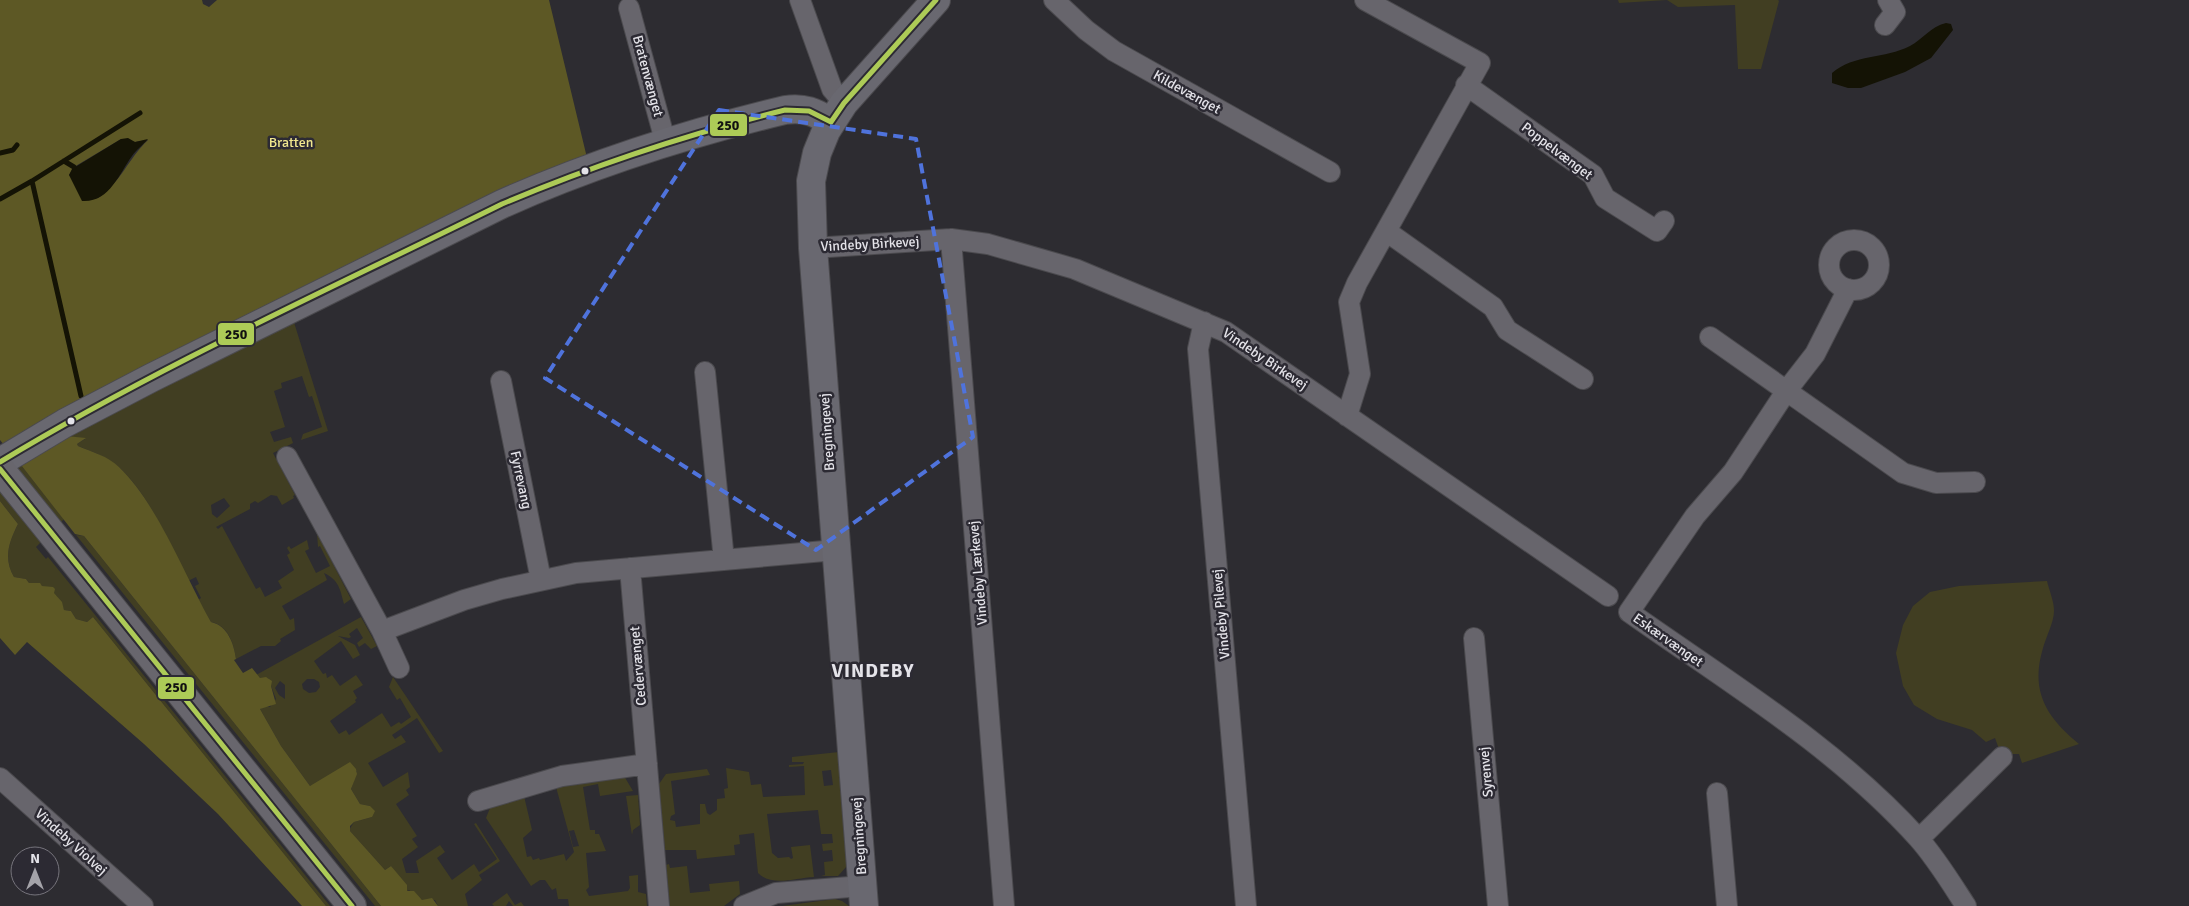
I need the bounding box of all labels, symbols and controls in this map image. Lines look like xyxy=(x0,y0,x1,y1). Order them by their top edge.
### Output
street label: Bratenvænget xyxy=(629,33,667,119)
street label: Kildevænget xyxy=(1150,66,1224,118)
line badge: 250 xyxy=(709,113,748,137)
text: 250 xyxy=(717,117,740,134)
street label: Poppelvænget xyxy=(1518,119,1596,183)
park label: Bratten xyxy=(269,134,313,151)
unlabelled marker xyxy=(580,166,590,176)
street label: Vindeby Birkevej xyxy=(820,233,920,255)
line badge: 250 xyxy=(217,322,255,346)
street label: Vindeby Birkevej xyxy=(1219,324,1311,394)
text: 250 xyxy=(225,326,248,343)
street label: Bregningevej xyxy=(816,393,838,471)
unlabelled marker xyxy=(66,416,76,426)
street label: Fyrrevang xyxy=(507,449,535,511)
street label: Vindeby Lærkevej xyxy=(965,520,991,626)
street label: Vindeby Pilevej xyxy=(1209,568,1233,660)
street label: Eskærvænget xyxy=(1630,610,1706,670)
street label: Cedervænget xyxy=(626,626,650,706)
district label: VINDEBY xyxy=(832,659,914,683)
line badge: 250 xyxy=(157,676,195,700)
text: 250 xyxy=(165,679,188,696)
street label: Syrenvej xyxy=(1475,746,1497,798)
street label: Bregningevej xyxy=(848,797,870,875)
street label: Vindeby Violvej xyxy=(31,805,111,879)
north arrow xyxy=(10,846,60,896)
text: N xyxy=(30,850,40,867)

